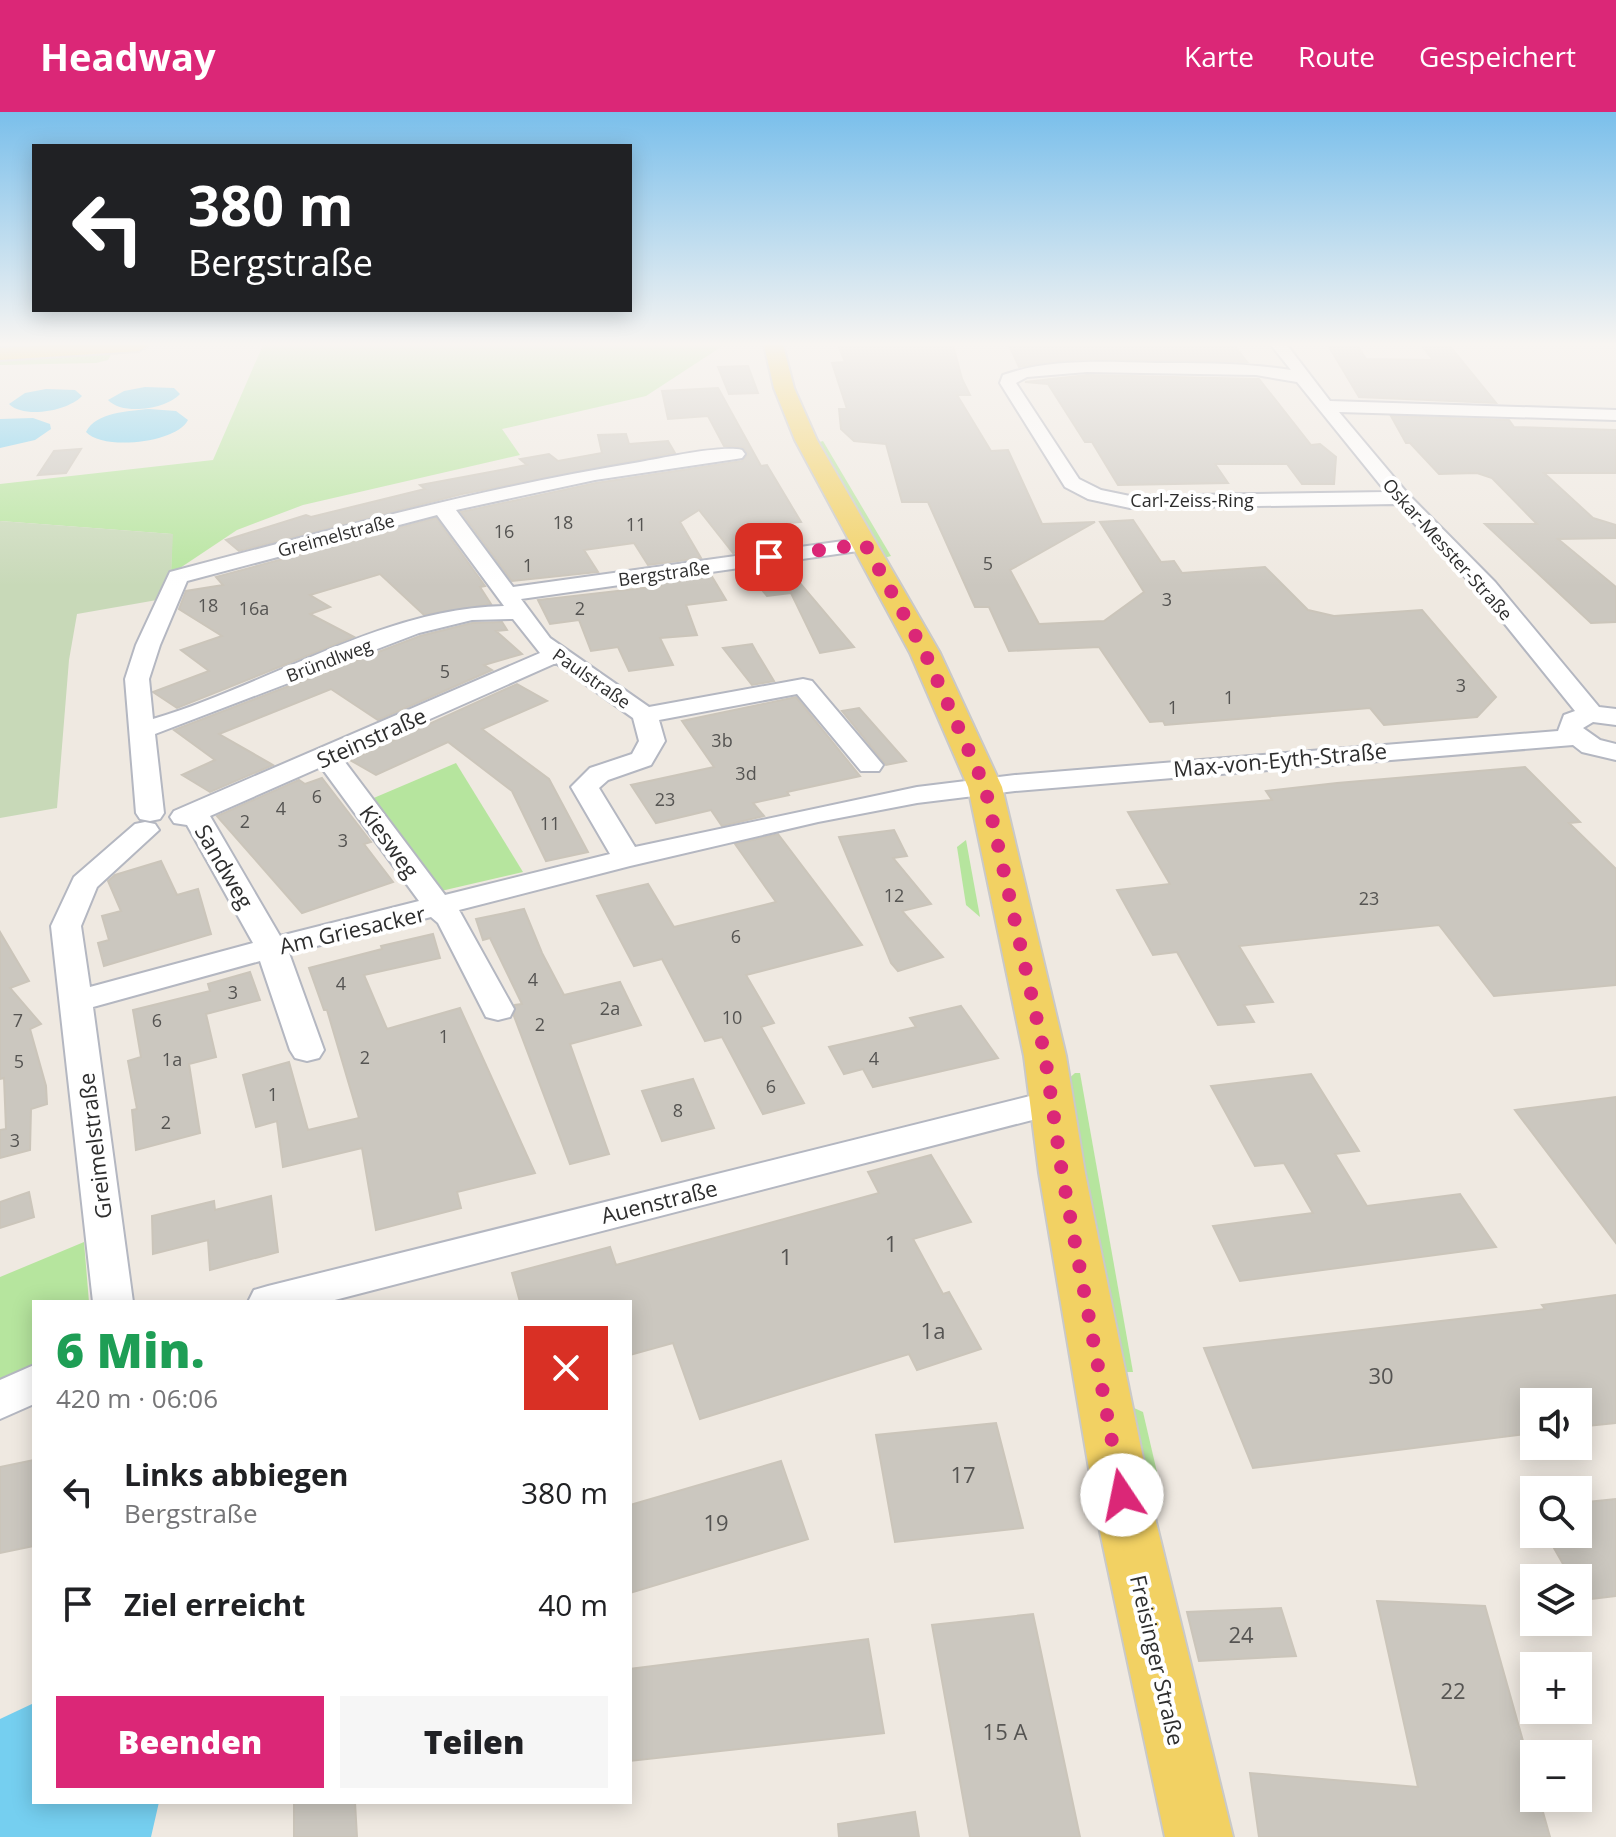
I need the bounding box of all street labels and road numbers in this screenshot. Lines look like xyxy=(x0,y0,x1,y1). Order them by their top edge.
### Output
street label: Oskar-Messter-Straße xyxy=(1378,473,1518,625)
street label: Carl-Zeiss-Ring xyxy=(1130,488,1254,512)
street label: Greimelstraße xyxy=(275,508,397,562)
street label: Bergstraße xyxy=(617,555,711,591)
street label: Bründlweg xyxy=(282,633,376,687)
street label: Paulstraße xyxy=(548,642,636,714)
street label: Steinstraße xyxy=(311,700,431,774)
street label: Max-von-Eyth-Straße xyxy=(1172,735,1388,783)
street label: Kiesweg xyxy=(353,799,427,884)
street label: Sandweg xyxy=(189,818,261,914)
street label: Am Griesacker xyxy=(276,898,428,960)
street label: Greimelstraße xyxy=(70,1071,118,1221)
street label: Auenstraße xyxy=(598,1172,720,1230)
street label: Freisinger Straße xyxy=(1124,1572,1192,1748)

